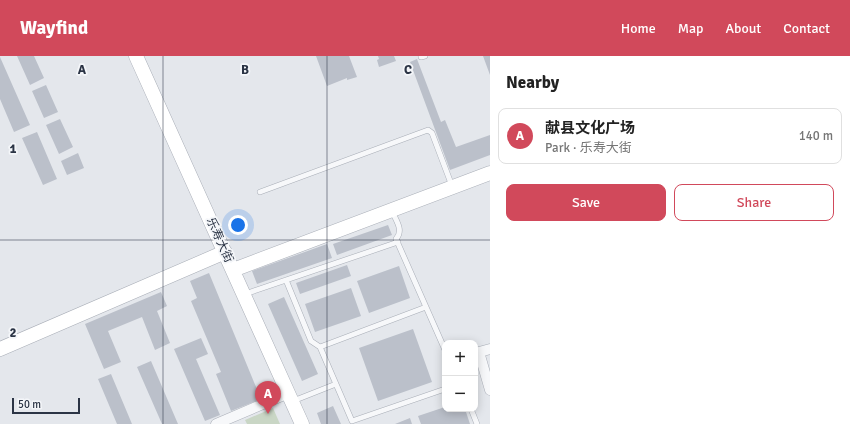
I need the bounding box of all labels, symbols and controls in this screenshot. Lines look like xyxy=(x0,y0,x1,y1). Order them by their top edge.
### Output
text: Wayfind xyxy=(20,16,88,40)
text: Home xyxy=(621,20,656,37)
text: Map xyxy=(678,20,703,37)
text: About xyxy=(725,20,761,37)
text: Contact xyxy=(783,20,830,37)
text: A xyxy=(78,62,87,78)
text: B xyxy=(241,62,249,78)
text: C xyxy=(404,62,412,78)
text: Nearby xyxy=(506,72,559,93)
text: 献县文化广场 xyxy=(545,119,635,137)
text: A xyxy=(516,128,524,144)
text: 140 m xyxy=(799,128,833,144)
text: Park · 乐寿大街 xyxy=(545,140,632,156)
text: 1 xyxy=(9,141,17,157)
button: Save xyxy=(506,184,666,221)
button: Share xyxy=(674,184,834,221)
street label: 乐寿大街 xyxy=(203,215,236,265)
your location xyxy=(228,215,248,235)
text: 2 xyxy=(9,325,17,341)
map controls xyxy=(442,340,478,412)
button: + xyxy=(442,340,478,376)
button: − xyxy=(442,376,478,412)
pin: A xyxy=(255,381,281,414)
scale bar xyxy=(12,396,80,415)
text: 50 m xyxy=(18,398,41,411)

